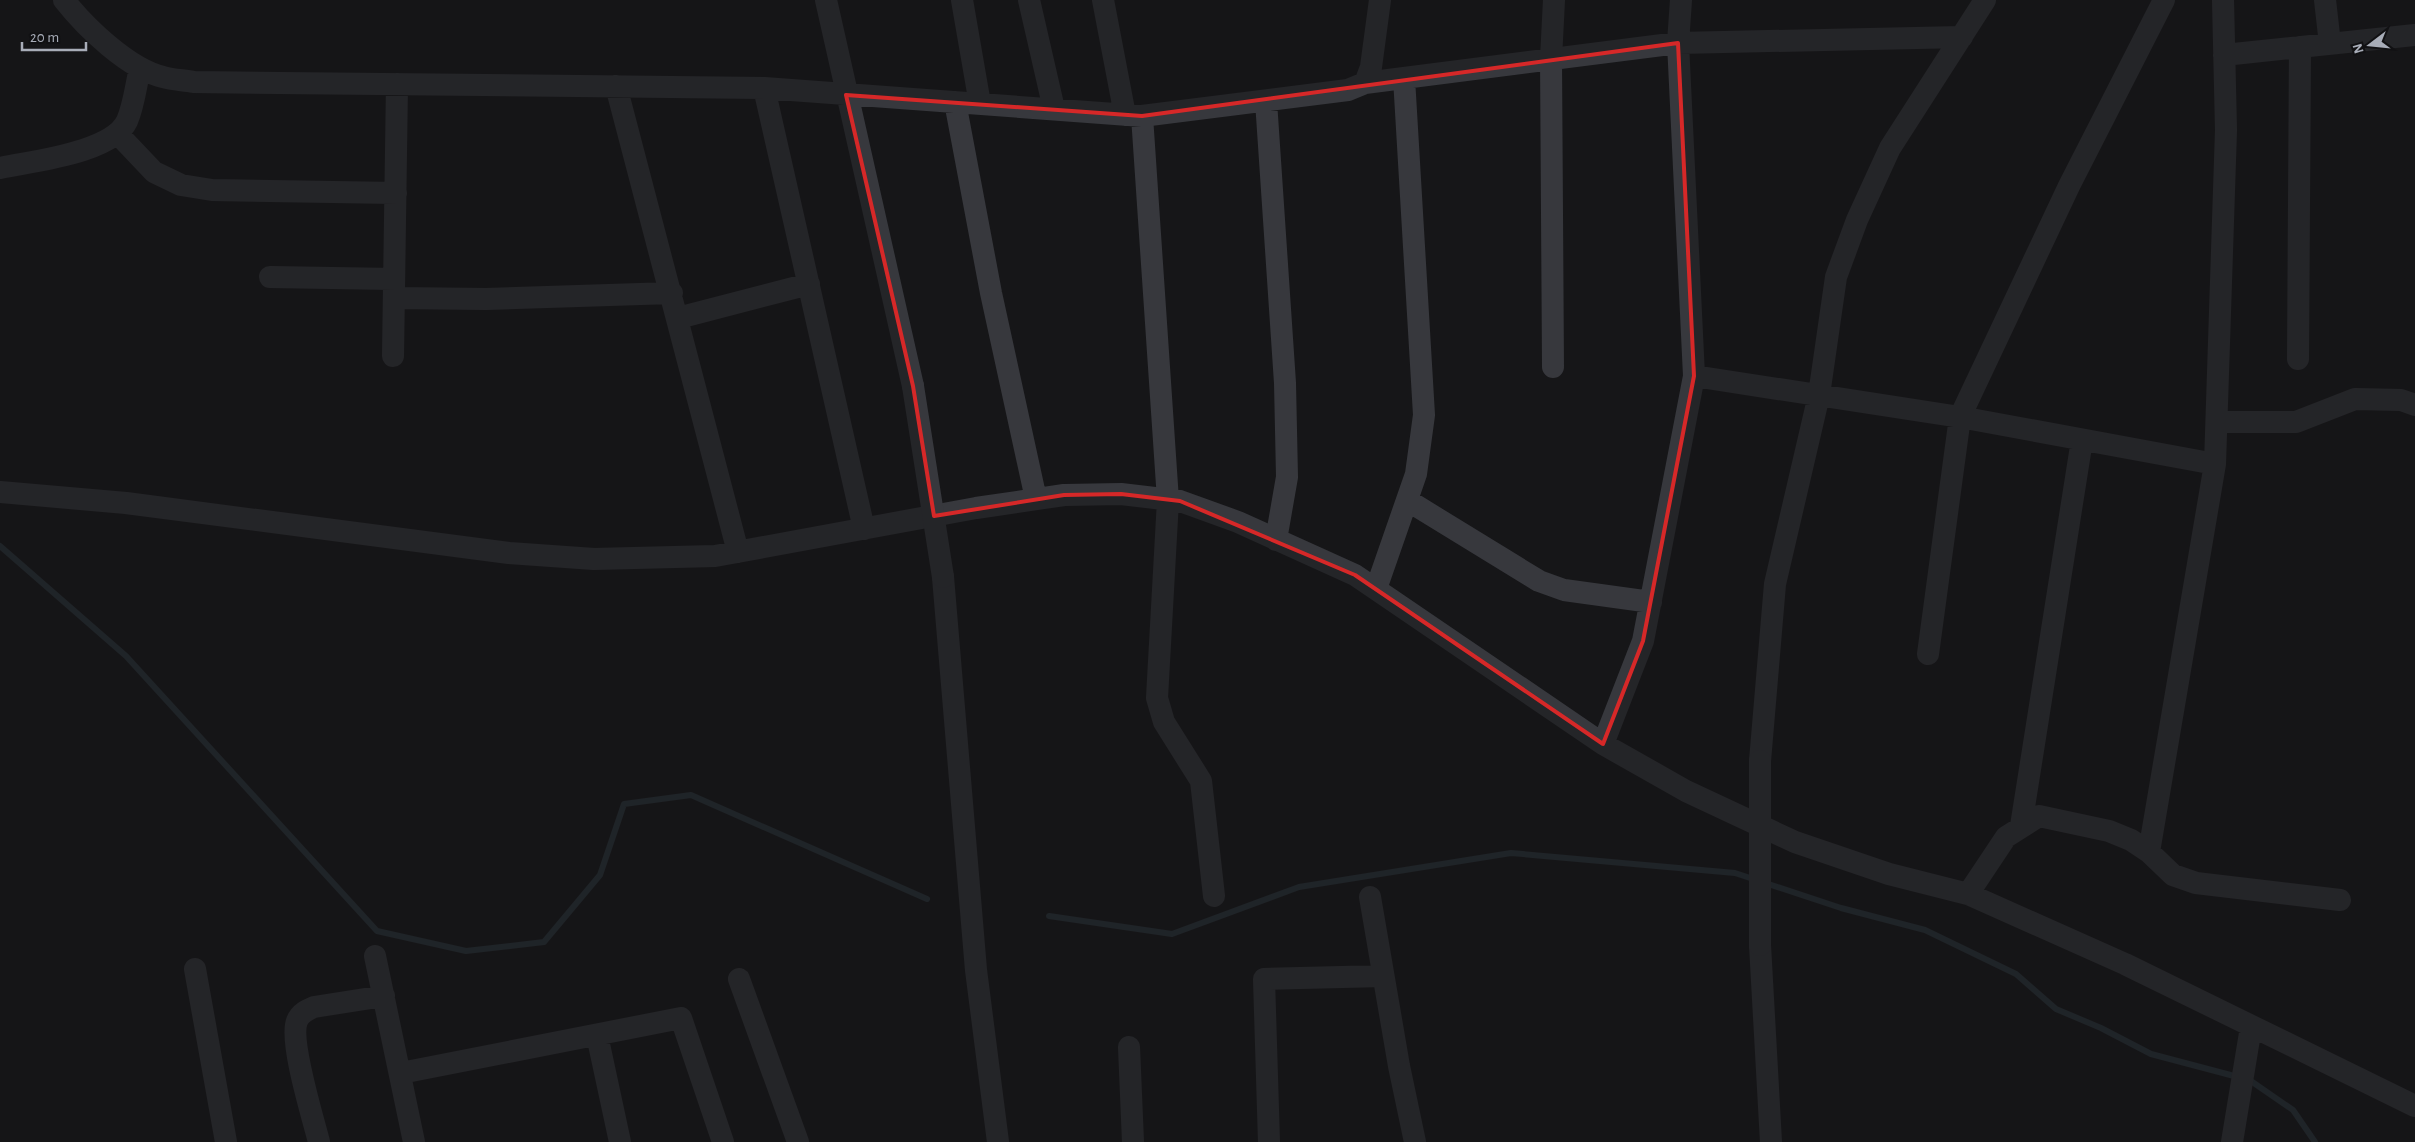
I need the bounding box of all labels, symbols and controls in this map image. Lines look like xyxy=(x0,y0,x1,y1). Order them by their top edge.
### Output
scale bar xyxy=(22,20,86,52)
north arrow xyxy=(2345,20,2395,70)
text: 20 m xyxy=(30,30,59,45)
text: N xyxy=(2350,42,2367,55)

